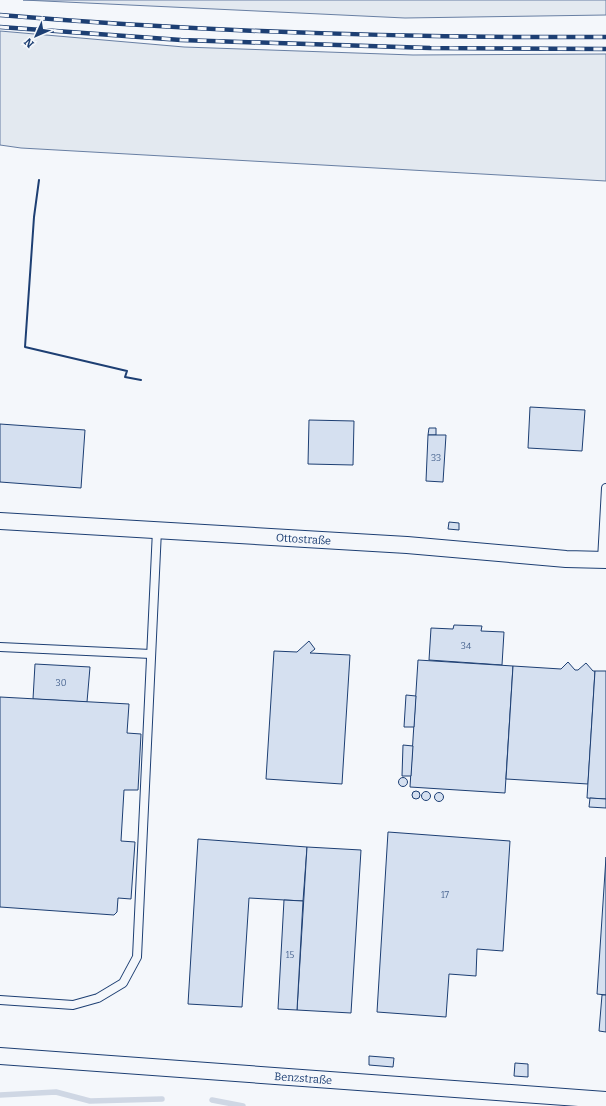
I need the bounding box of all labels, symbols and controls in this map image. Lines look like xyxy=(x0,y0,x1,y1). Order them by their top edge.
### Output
north arrow xyxy=(16,16,56,56)
text: N xyxy=(21,35,37,50)
house number: 33 xyxy=(431,453,441,463)
street label: Ottostraße xyxy=(276,531,331,547)
house number: 34 xyxy=(461,641,472,651)
house number: 30 xyxy=(56,678,67,688)
house number: 17 xyxy=(441,890,450,900)
house number: 15 xyxy=(286,950,294,960)
street label: Benzstraße xyxy=(274,1069,333,1087)

